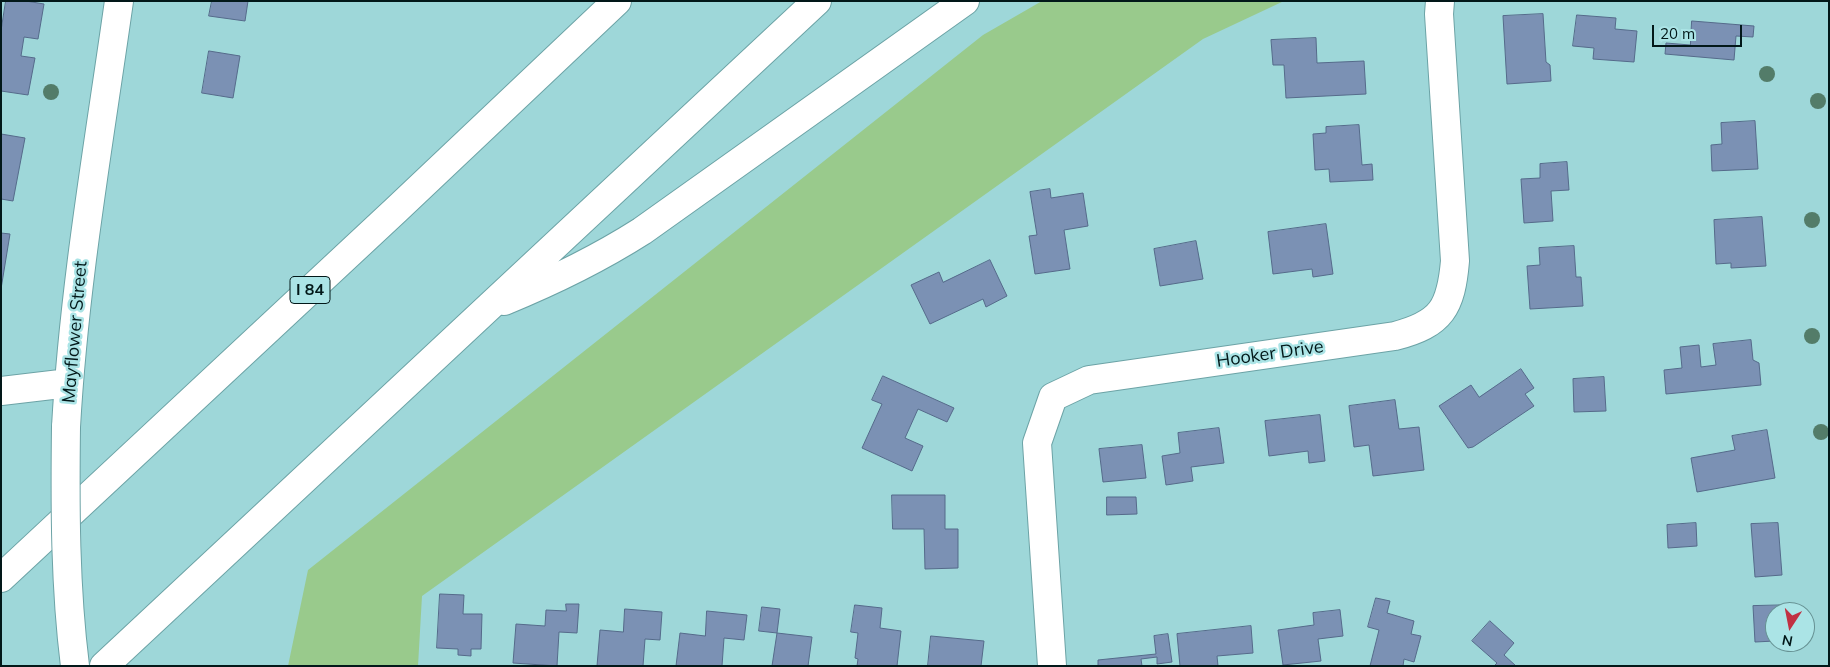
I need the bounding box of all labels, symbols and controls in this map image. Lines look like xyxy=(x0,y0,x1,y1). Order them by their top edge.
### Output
scale bar xyxy=(1655,15,1745,47)
text: 20 m xyxy=(1660,24,1695,43)
street label: Mayflower Street xyxy=(58,260,92,404)
road number: I 84 xyxy=(290,276,330,304)
street label: Hooker Drive xyxy=(1215,336,1325,372)
north arrow xyxy=(1765,602,1815,652)
text: N xyxy=(1780,631,1794,651)

